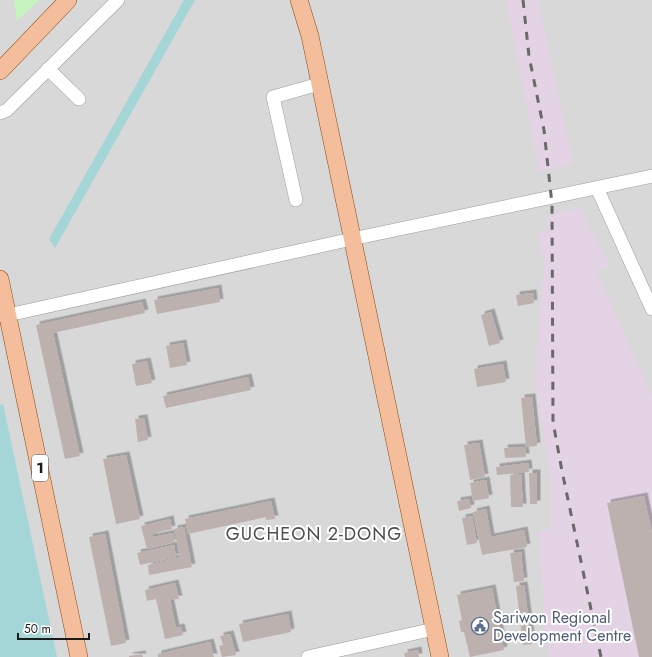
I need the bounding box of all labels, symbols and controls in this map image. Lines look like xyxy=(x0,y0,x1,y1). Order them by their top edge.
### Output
road number: 1 xyxy=(32,455,48,481)
district label: GUCHEON 2-DONG xyxy=(226,521,402,547)
place label: Sariwon Regional Development Centre xyxy=(493,606,631,647)
scale bar xyxy=(18,615,89,641)
public building icon: Sariwon Regional Development Centre xyxy=(470,616,490,636)
text: 50 m xyxy=(24,620,51,638)

